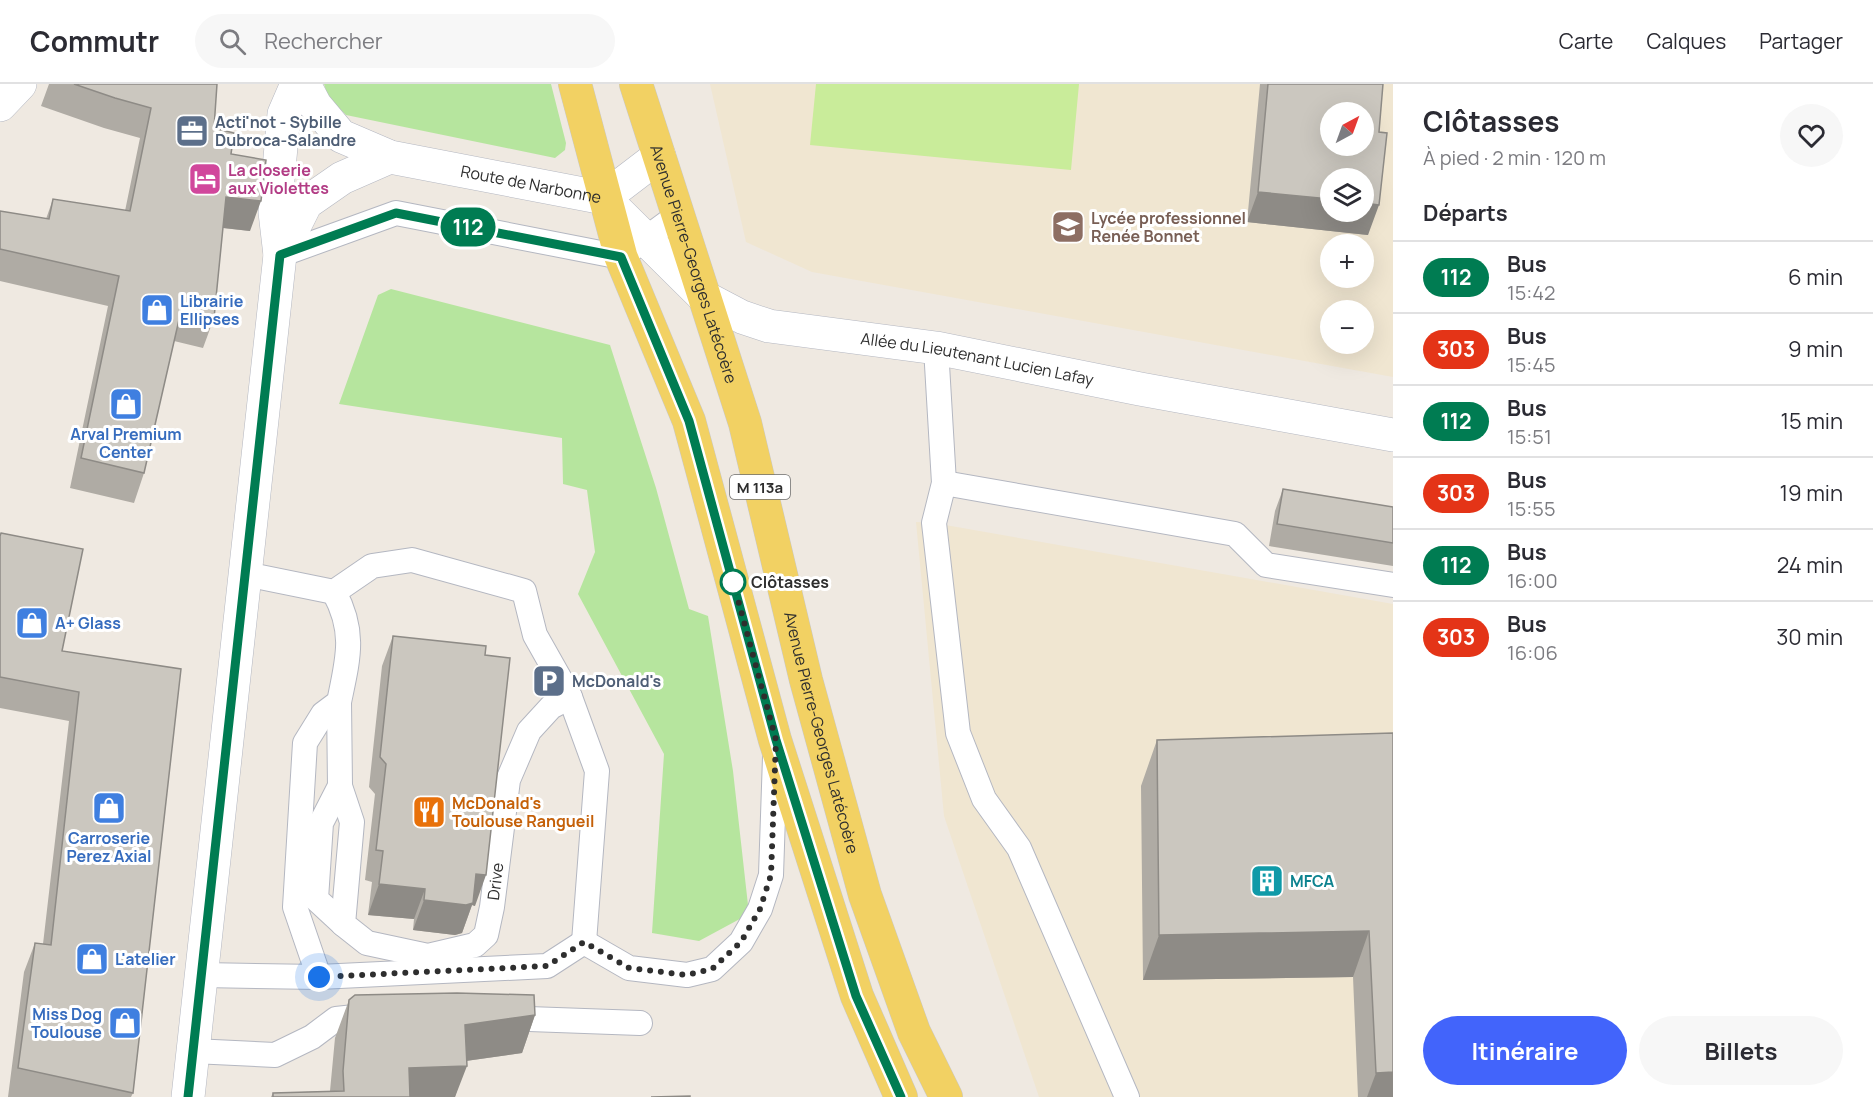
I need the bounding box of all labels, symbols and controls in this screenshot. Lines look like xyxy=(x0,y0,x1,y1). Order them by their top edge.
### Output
search box xyxy=(195,14,615,68)
text: Commutr xyxy=(30,22,159,60)
icon: search xyxy=(216,25,249,58)
text: Rechercher xyxy=(264,26,383,56)
text: Carte xyxy=(1559,27,1613,55)
text: Calques xyxy=(1646,27,1726,55)
text: Partager xyxy=(1759,27,1843,55)
north arrow xyxy=(1320,102,1374,156)
map controls xyxy=(1320,102,1374,354)
text: Clôtasses xyxy=(1423,102,1559,140)
button: heart xyxy=(1780,104,1843,167)
place label: Acti'not - Sybille Dubroca-Salandre xyxy=(215,111,357,151)
office icon: Acti'not - Sybille Dubroca-Salandre xyxy=(174,113,210,149)
street label: Avenue Pierre-Georges Latécoère xyxy=(645,142,743,386)
text: À pied · 2 min · 120 m xyxy=(1423,144,1606,171)
place label: La closerie aux Violettes xyxy=(228,159,329,199)
street label: Route de Narbonne xyxy=(459,160,603,208)
hotel icon: La closerie aux Violettes xyxy=(187,161,223,197)
button: layers xyxy=(1320,168,1374,222)
text: Départs xyxy=(1423,198,1508,228)
place label: Lycée professionnel Renée Bonnet xyxy=(1091,207,1246,247)
line badge: 112 xyxy=(434,208,502,246)
school or university icon: Lycée professionnel Renée Bonnet xyxy=(1050,209,1086,245)
text: 112 xyxy=(453,213,483,241)
button: + xyxy=(1320,234,1374,288)
text: Bus xyxy=(1507,249,1547,279)
text: 6 min xyxy=(1788,262,1843,292)
text: 112 xyxy=(1441,263,1471,291)
text: 15:42 xyxy=(1507,279,1556,306)
place label: Librairie Ellipses xyxy=(180,290,244,330)
shop icon: Librairie Ellipses xyxy=(139,292,175,328)
button: − xyxy=(1320,300,1374,354)
text: Bus xyxy=(1507,321,1547,351)
street label: Allée du Lieutenant Lucien Lafay xyxy=(859,327,1096,391)
text: 9 min xyxy=(1788,334,1843,364)
text: 303 xyxy=(1437,335,1475,363)
text: 15:45 xyxy=(1507,351,1556,378)
shop icon: Arval Premium Center xyxy=(108,386,144,422)
text: Bus xyxy=(1507,393,1547,423)
text: 15 min xyxy=(1780,406,1843,436)
text: 112 xyxy=(1441,407,1471,435)
place label: Arval Premium Center xyxy=(70,423,182,463)
text: 15:51 xyxy=(1507,423,1552,450)
text: Bus xyxy=(1507,465,1547,495)
road number: M 113a xyxy=(730,475,790,499)
text: 19 min xyxy=(1780,478,1843,508)
text: 303 xyxy=(1437,479,1475,507)
text: 15:55 xyxy=(1507,495,1555,522)
text: Bus xyxy=(1507,537,1547,567)
text: 24 min xyxy=(1777,550,1843,580)
text: 112 xyxy=(1441,551,1471,579)
text: 16:00 xyxy=(1507,567,1558,594)
marker: Clôtasses xyxy=(720,569,746,595)
place label: Clôtasses xyxy=(751,571,829,593)
shop icon: A+ Glass xyxy=(14,605,50,641)
street label: Avenue Pierre-Georges Latécoère xyxy=(779,609,864,856)
text: Bus xyxy=(1507,609,1547,639)
place label: A+ Glass xyxy=(55,612,121,634)
text: 30 min xyxy=(1776,622,1843,652)
text: 303 xyxy=(1437,623,1475,651)
text: 16:06 xyxy=(1507,639,1558,666)
parking icon: McDonald's xyxy=(531,663,567,699)
place label: McDonald's xyxy=(572,670,661,692)
shop icon: Carroserie Perez Axial xyxy=(91,790,127,826)
place label: McDonald's Toulouse Rangueil xyxy=(452,792,594,832)
restaurant icon: McDonald's Toulouse Rangueil xyxy=(411,794,447,830)
place label: Carroserie Perez Axial xyxy=(66,827,152,867)
street label: Drive xyxy=(482,861,508,901)
building icon: MFCA xyxy=(1249,863,1285,899)
place label: MFCA xyxy=(1290,870,1335,892)
shop icon: L'atelier xyxy=(74,941,110,977)
place label: L'atelier xyxy=(115,948,176,970)
your location xyxy=(304,962,334,992)
place label: Miss Dog Toulouse xyxy=(31,1003,102,1043)
shop icon: Miss Dog Toulouse xyxy=(107,1005,143,1041)
button: Itinéraire xyxy=(1423,1016,1627,1085)
button: Billets xyxy=(1639,1016,1843,1085)

